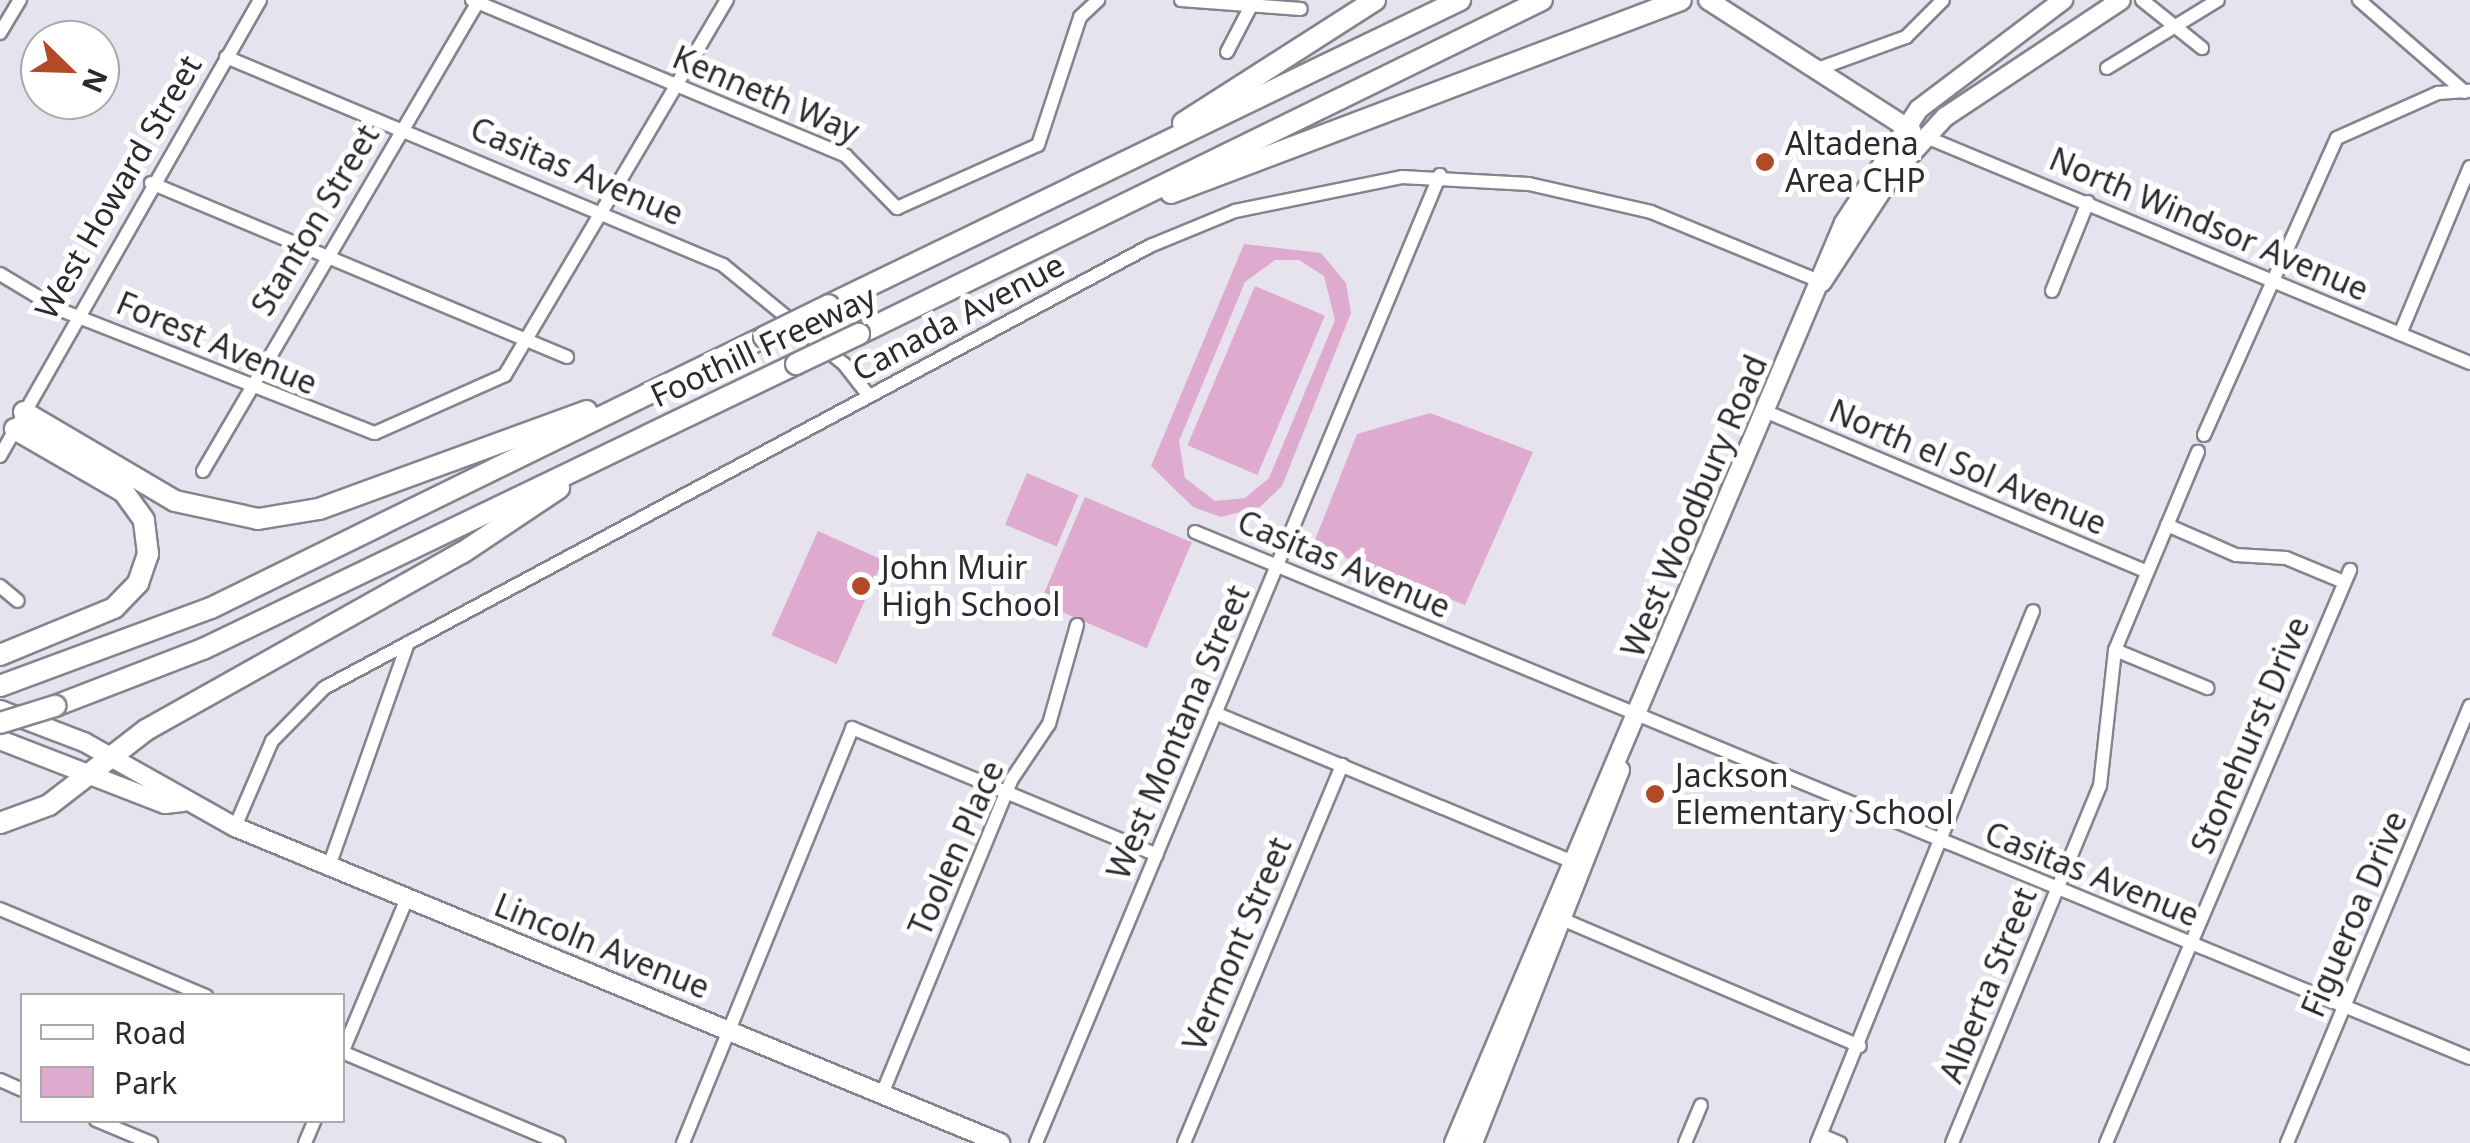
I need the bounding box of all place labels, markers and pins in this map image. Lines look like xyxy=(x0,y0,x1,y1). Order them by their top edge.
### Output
place label: Altadena Area CHP xyxy=(1785,125,1926,200)
marker: Altadena Area CHP xyxy=(1754,151,1776,173)
place label: John Muir High School xyxy=(881,549,1060,624)
marker: John Muir High School xyxy=(850,575,872,597)
place label: Jackson Elementary School xyxy=(1675,757,1954,832)
marker: Jackson Elementary School xyxy=(1644,783,1666,805)

